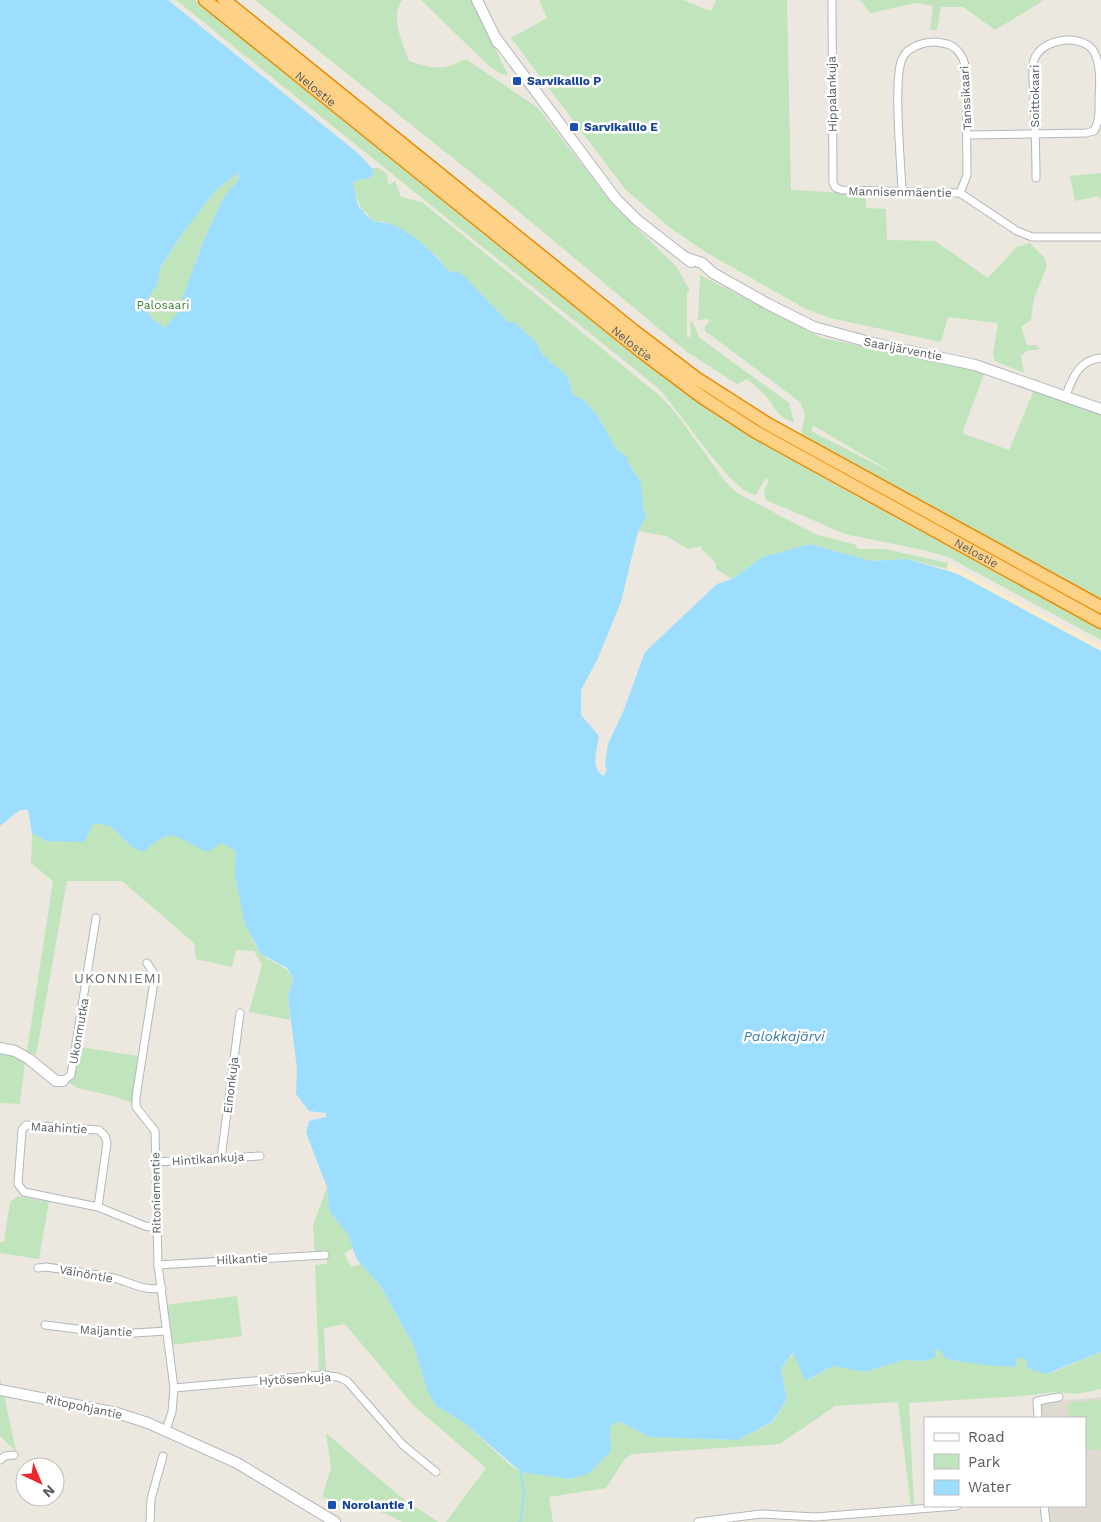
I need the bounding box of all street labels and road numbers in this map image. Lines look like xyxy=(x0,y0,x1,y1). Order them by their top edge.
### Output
street label: Hippalankuja xyxy=(824,56,840,132)
street label: Tanssikaari xyxy=(957,65,975,131)
street label: Soittokaari xyxy=(1028,65,1042,127)
street label: Nelostie xyxy=(292,69,339,110)
street label: Mannisenmäentie xyxy=(848,184,952,200)
street label: Nelostie xyxy=(609,323,655,364)
street label: Saarijärventie xyxy=(863,335,944,363)
street label: Nelostie xyxy=(952,536,1001,571)
street label: Ukonmutka xyxy=(66,997,92,1065)
street label: Einonkuja xyxy=(221,1056,241,1114)
street label: Maahintie xyxy=(30,1120,88,1136)
street label: Hintikankuja xyxy=(171,1149,245,1169)
street label: Ritoniementie xyxy=(148,1152,164,1234)
street label: Hilkantie xyxy=(216,1251,268,1267)
street label: Väinöntie xyxy=(58,1262,114,1286)
street label: Maijantie xyxy=(79,1323,133,1339)
street label: Hytösenkuja xyxy=(259,1370,332,1388)
street label: Ritopohjantie xyxy=(44,1392,124,1422)

